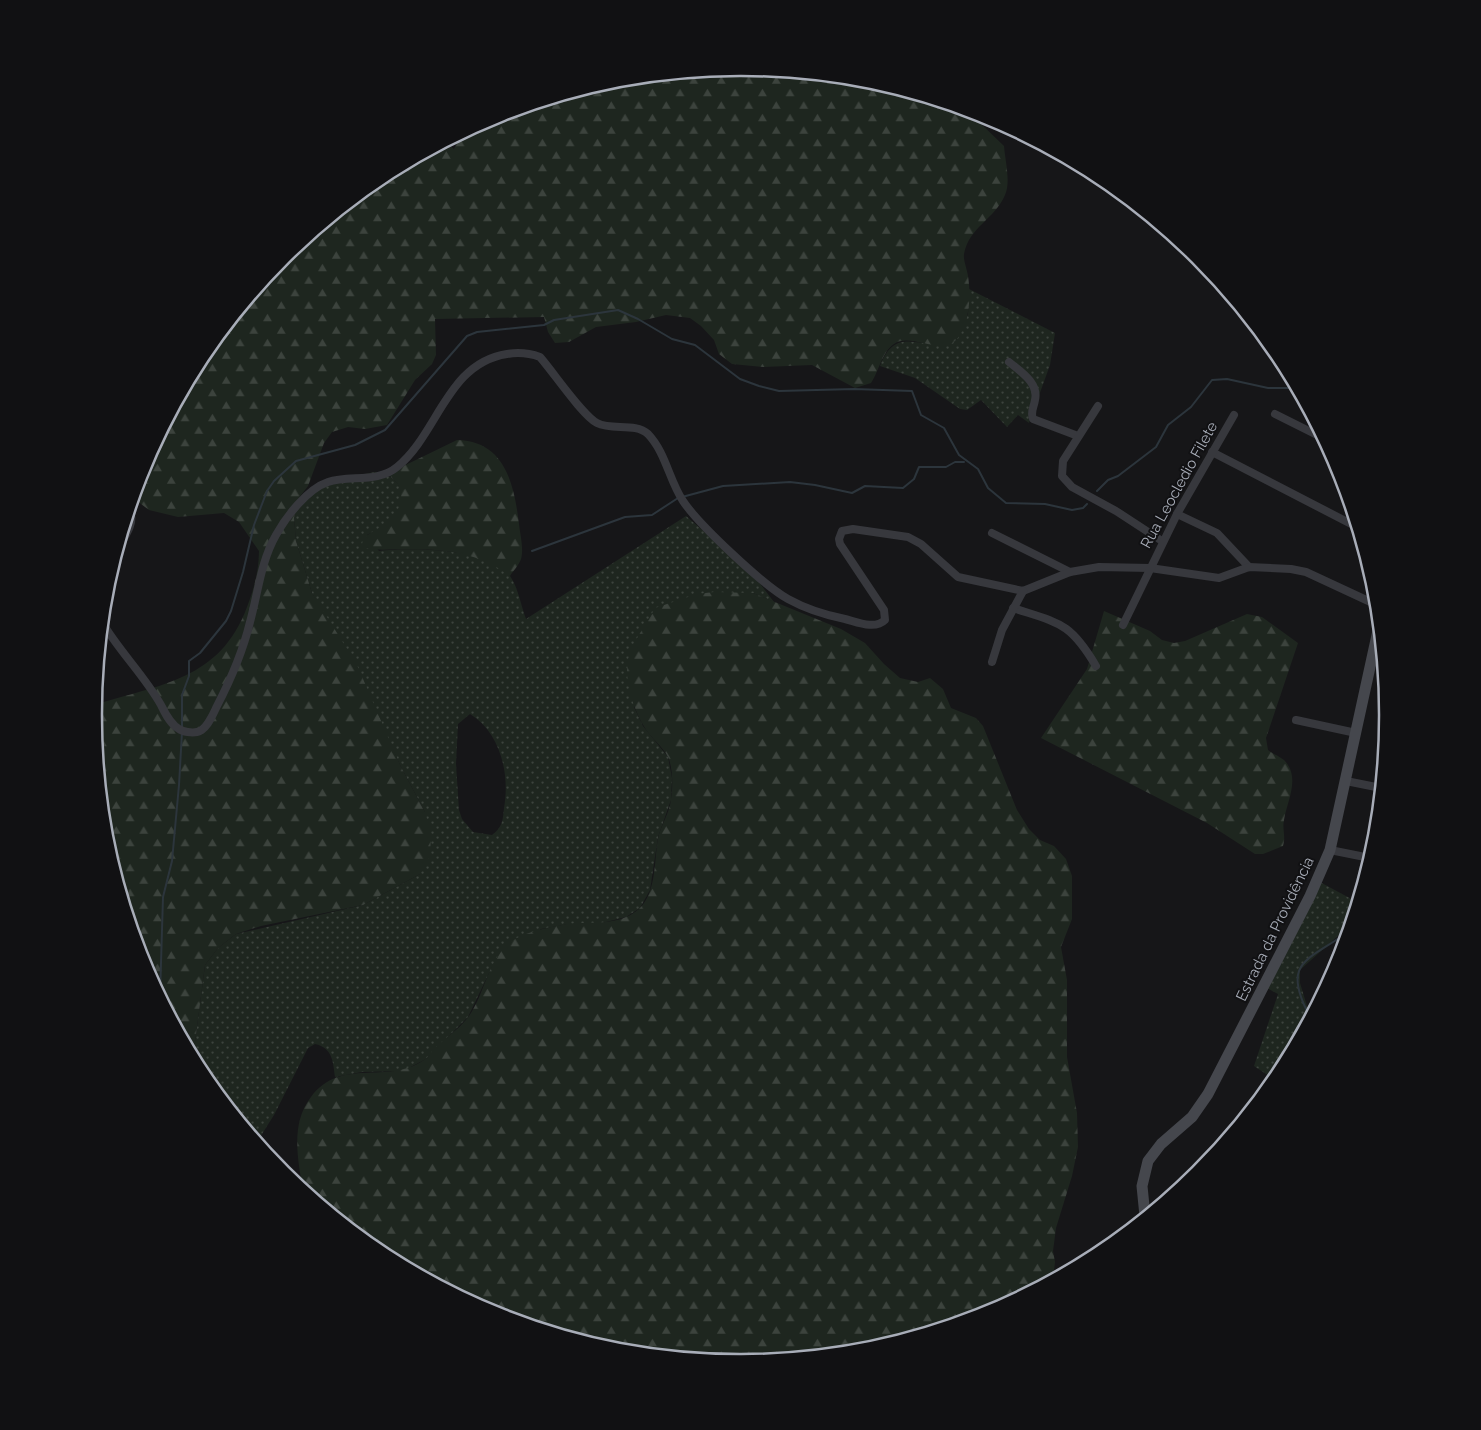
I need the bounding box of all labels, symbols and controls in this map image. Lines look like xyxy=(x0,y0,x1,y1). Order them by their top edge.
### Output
street label: Rua Leocledio Filete xyxy=(1137,418,1221,551)
street label: Estrada da Providência xyxy=(1232,854,1318,1004)

